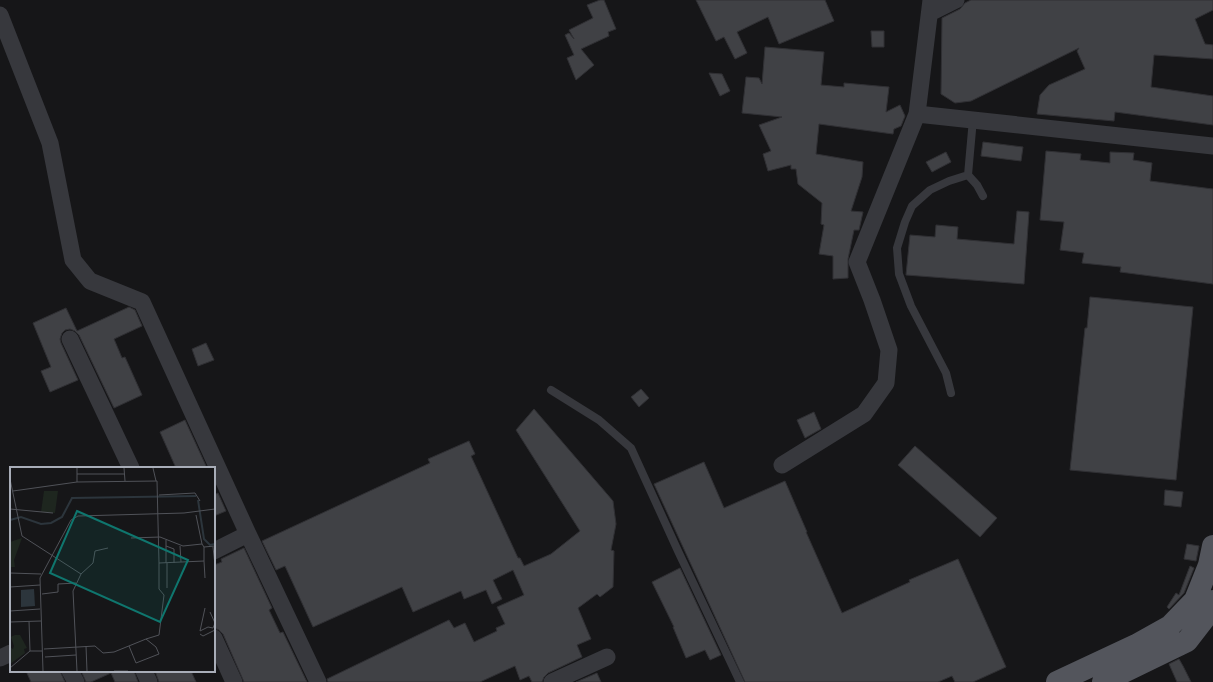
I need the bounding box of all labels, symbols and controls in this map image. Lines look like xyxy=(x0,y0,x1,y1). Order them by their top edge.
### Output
inset map xyxy=(10,467,215,672)

